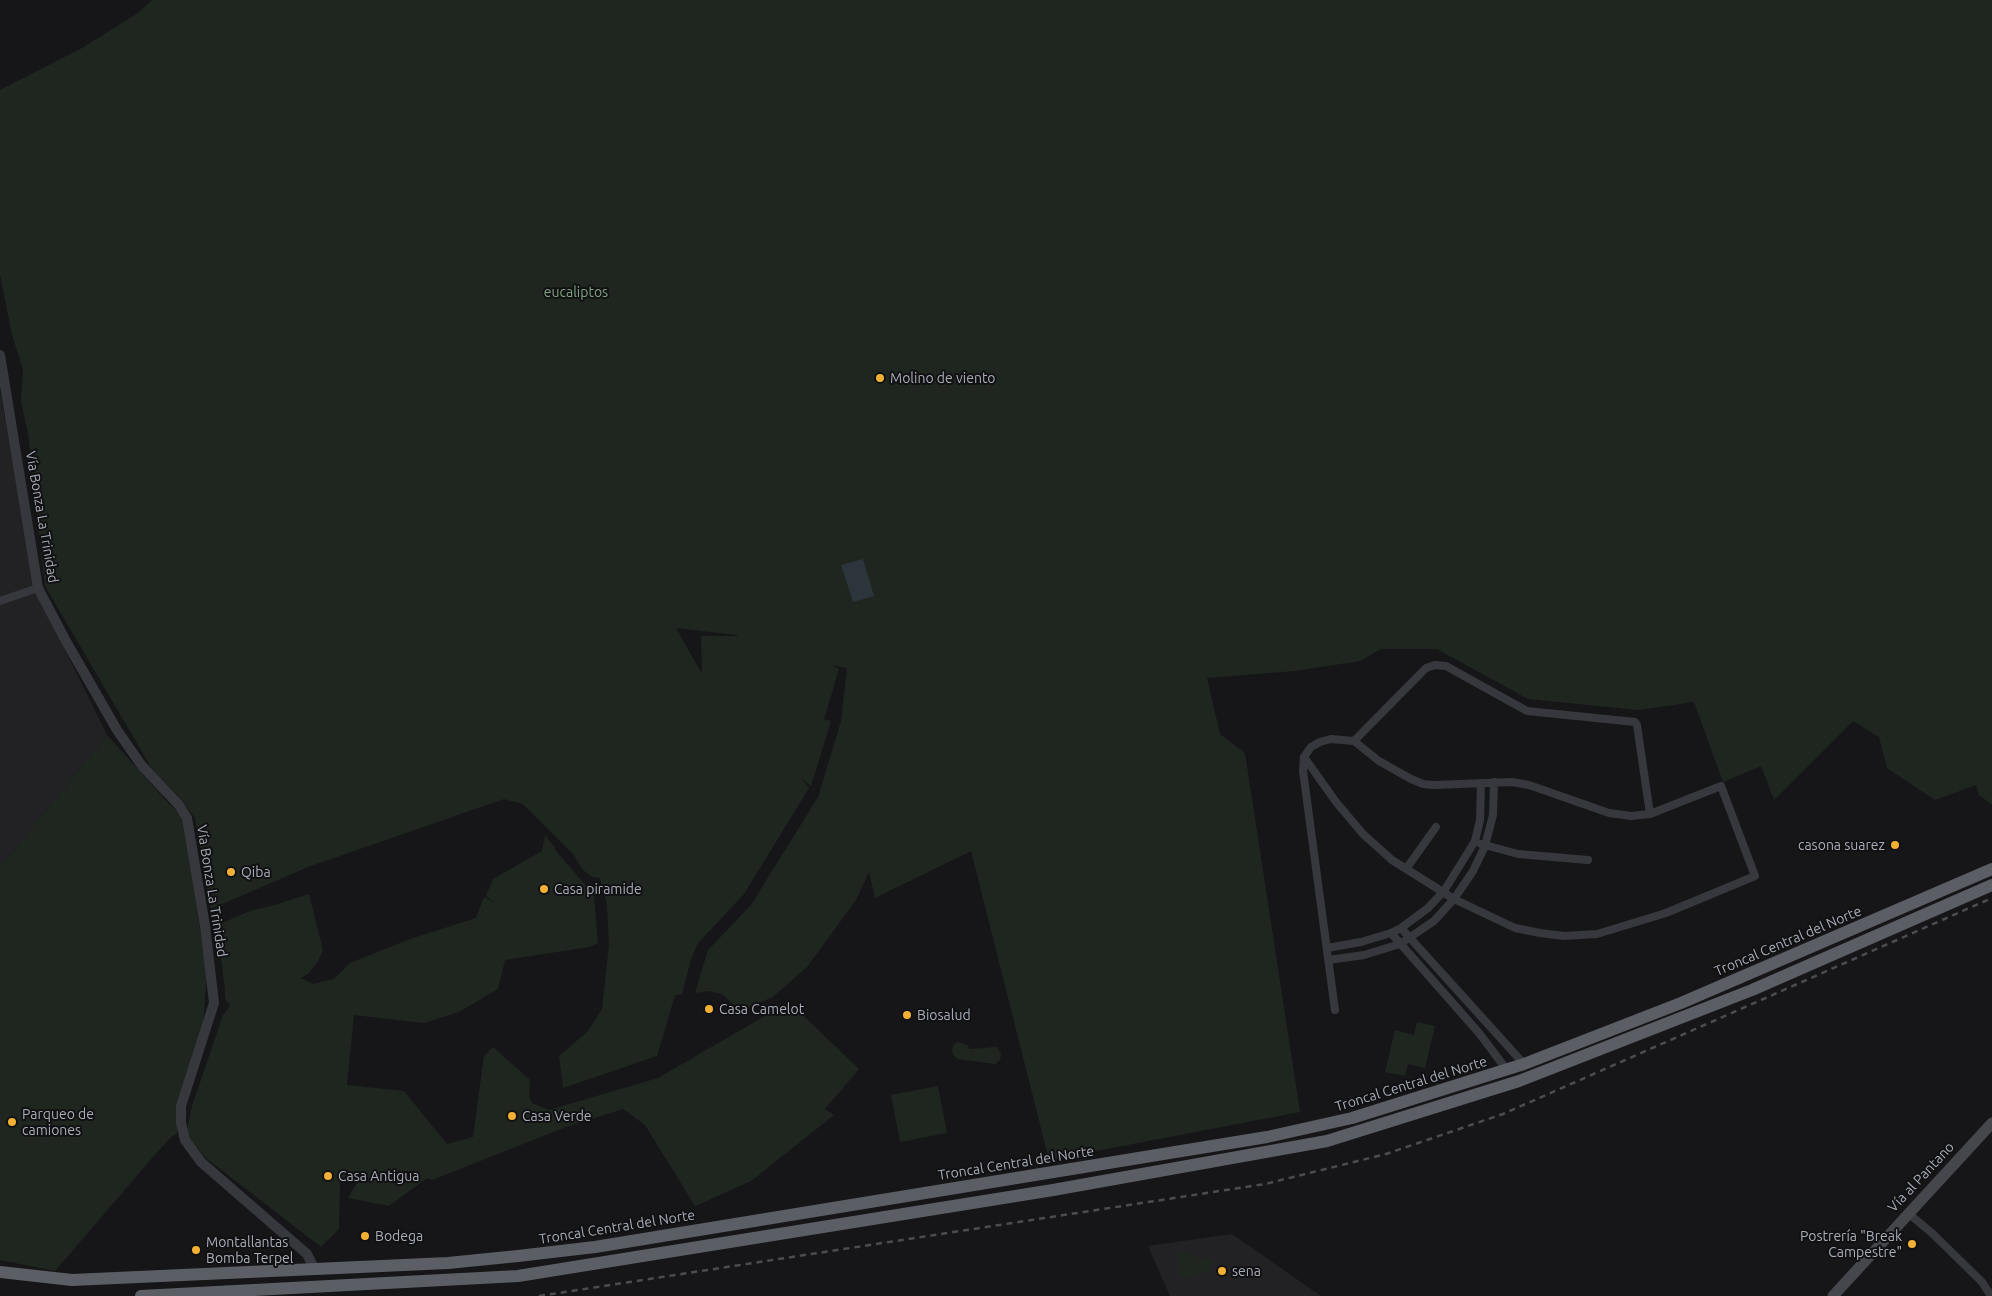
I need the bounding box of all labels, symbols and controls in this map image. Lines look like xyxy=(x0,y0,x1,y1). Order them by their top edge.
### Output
park label: eucaliptos xyxy=(544,284,608,300)
place label: Molino de viento xyxy=(890,370,996,386)
marker: Molino de viento xyxy=(874,372,886,384)
street label: Vía Bonza La Trinidad xyxy=(22,450,62,584)
street label: Vía Bonza La Trinidad xyxy=(193,824,231,958)
place label: casona suarez xyxy=(1798,837,1885,853)
marker: casona suarez xyxy=(1889,839,1901,851)
place label: Qiba xyxy=(241,864,271,880)
marker: Qiba xyxy=(225,866,237,878)
place label: Casa piramide xyxy=(554,881,642,897)
marker: Casa piramide xyxy=(538,883,550,895)
street label: Troncal Central del Norte xyxy=(1712,902,1864,980)
place label: Casa Camelot xyxy=(719,1001,804,1017)
marker: Casa Camelot xyxy=(703,1003,715,1015)
place label: Biosalud xyxy=(917,1007,971,1023)
marker: Biosalud xyxy=(901,1009,913,1021)
street label: Troncal Central del Norte xyxy=(1333,1053,1489,1115)
place label: Parqueo de camiones xyxy=(22,1106,94,1138)
place label: Casa Verde xyxy=(522,1108,592,1124)
marker: Casa Verde xyxy=(506,1110,518,1122)
marker: Parqueo de camiones xyxy=(6,1116,18,1128)
street label: Vía al Pantano xyxy=(1884,1139,1958,1215)
street label: Troncal Central del Norte xyxy=(937,1142,1095,1184)
place label: Casa Antigua xyxy=(338,1168,420,1184)
marker: Casa Antigua xyxy=(322,1170,334,1182)
street label: Troncal Central del Norte xyxy=(538,1206,696,1248)
place label: Bodega xyxy=(375,1228,423,1244)
place label: Postrería "Break Campestre" xyxy=(1800,1228,1902,1260)
marker: Bodega xyxy=(359,1230,371,1242)
place label: Montallantas Bomba Terpel xyxy=(206,1234,293,1266)
marker: Postrería "Break Campestre" xyxy=(1906,1238,1918,1250)
marker: Montallantas Bomba Terpel xyxy=(190,1244,202,1256)
place label: sena xyxy=(1232,1263,1261,1279)
marker: sena xyxy=(1216,1265,1228,1277)

